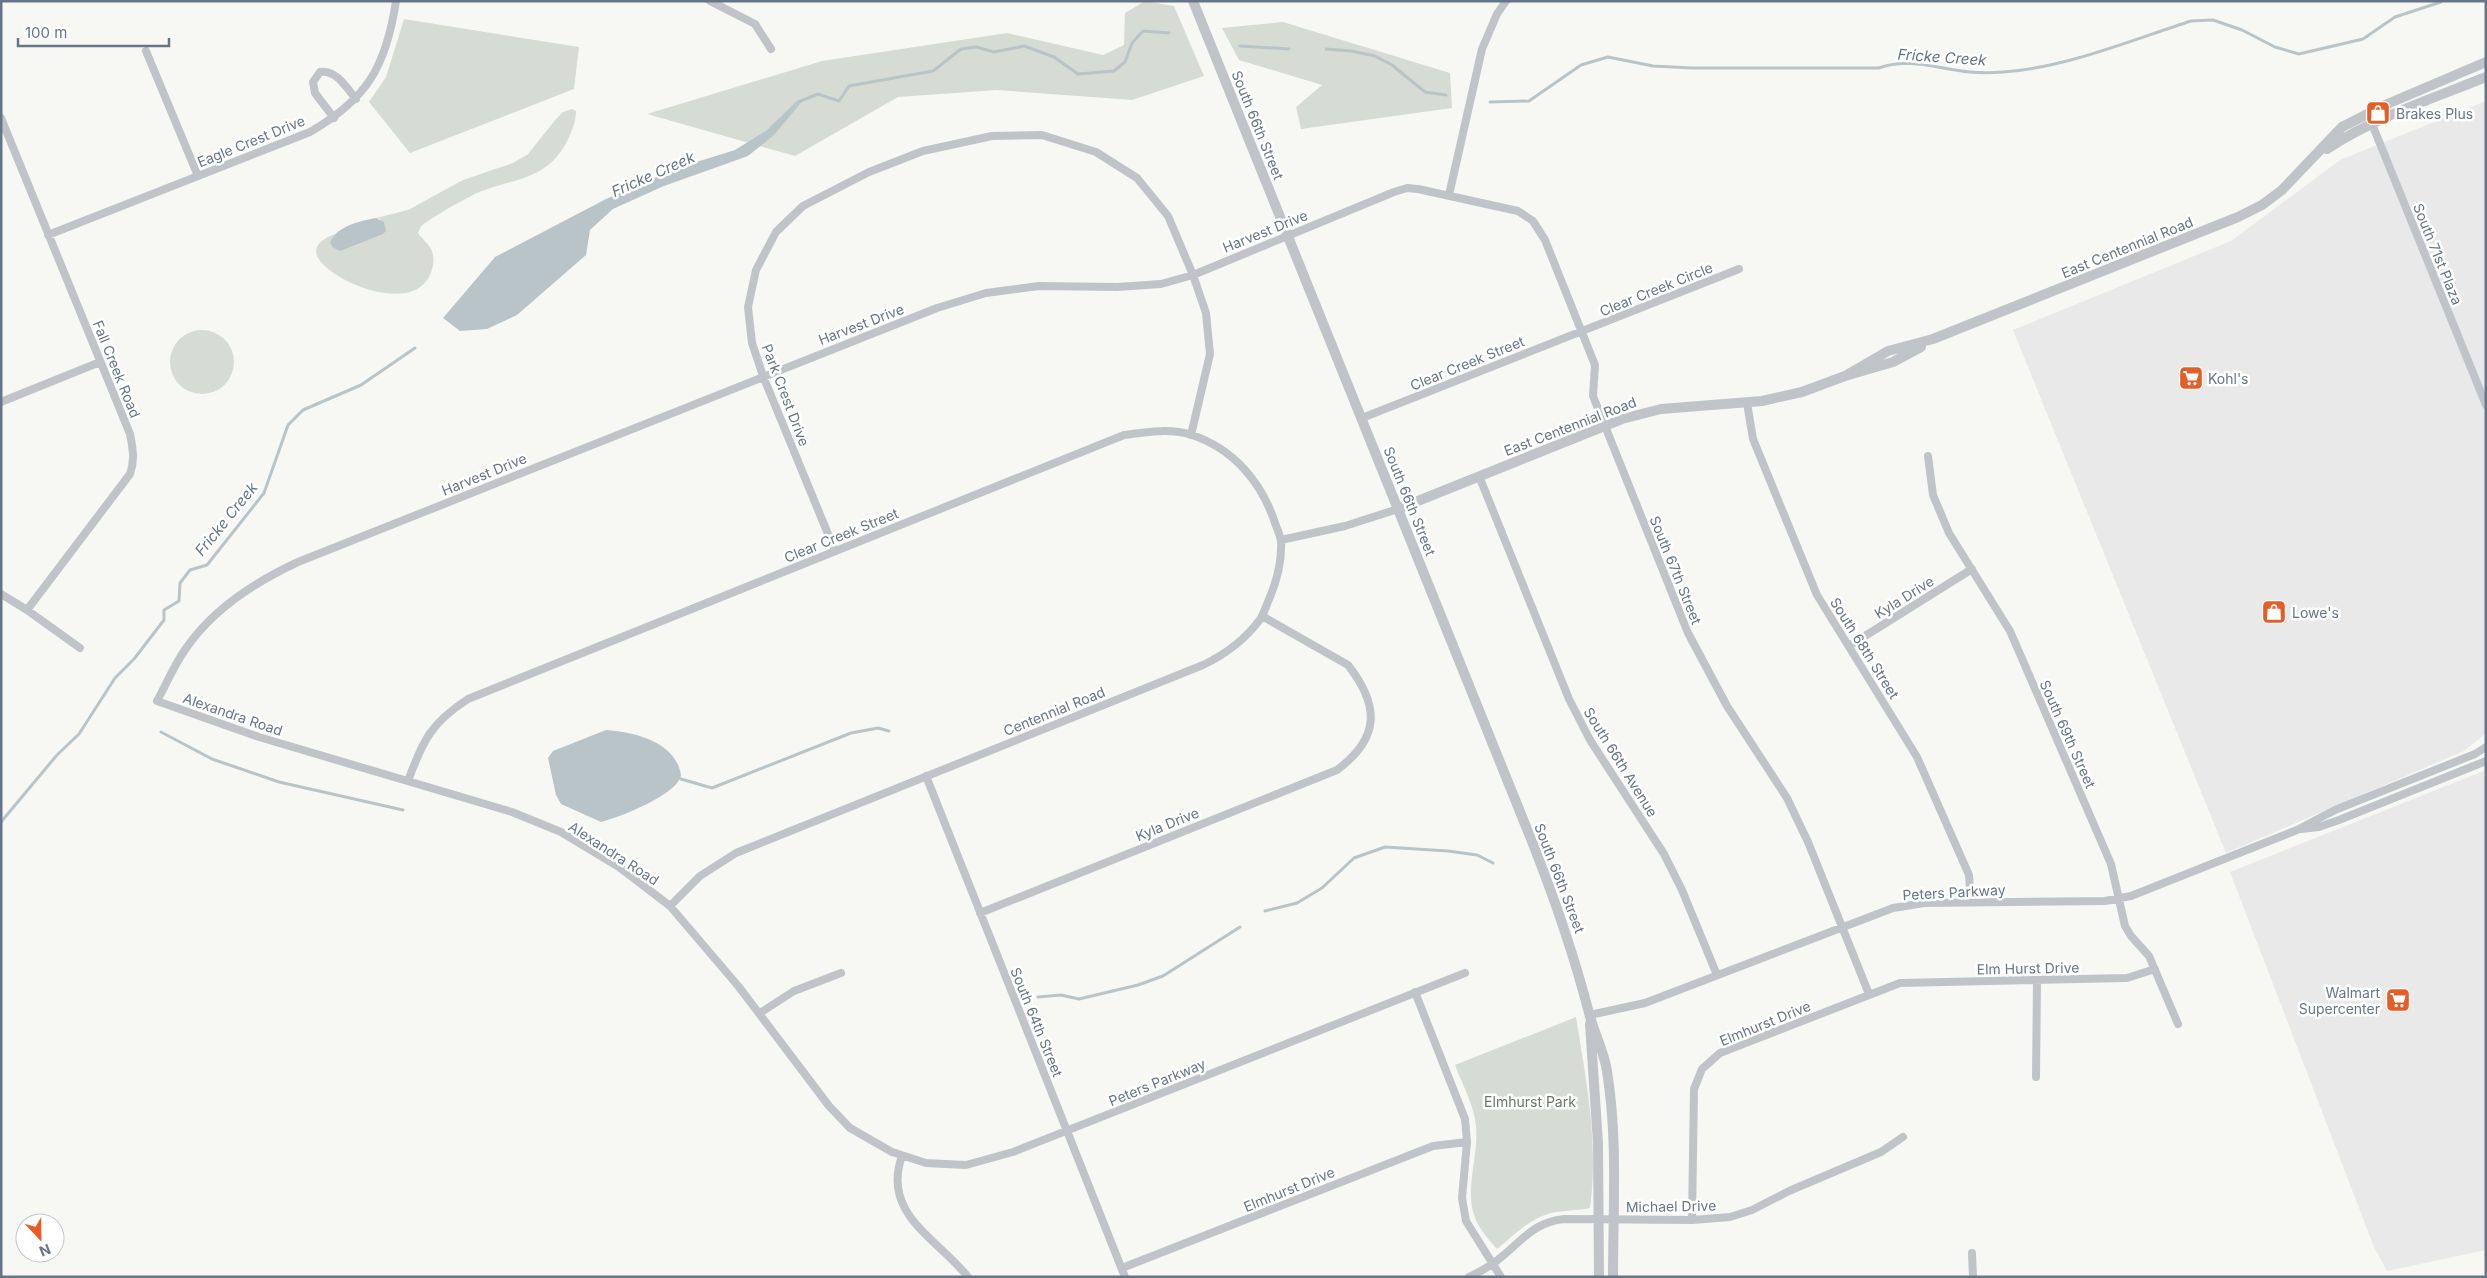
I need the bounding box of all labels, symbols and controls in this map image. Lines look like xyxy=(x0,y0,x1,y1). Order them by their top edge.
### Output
scale bar xyxy=(18,15,169,47)
text: 100 m xyxy=(25,23,67,42)
water label: Fricke Creek xyxy=(1897,44,1988,70)
street label: South 66th Street xyxy=(1228,68,1288,182)
shop icon: Brakes Plus xyxy=(2365,100,2391,126)
place label: Brakes Plus xyxy=(2396,105,2473,122)
street label: Eagle Crest Drive xyxy=(195,112,307,170)
water label: Fricke Creek xyxy=(608,147,698,201)
street label: South 71st Plaza xyxy=(2410,201,2466,307)
street label: Harvest Drive xyxy=(1220,206,1310,256)
street label: East Centennial Road xyxy=(2059,213,2195,281)
street label: Clear Creek Circle xyxy=(1597,259,1715,319)
street label: Harvest Drive xyxy=(816,300,906,348)
street label: Fall Creek Road xyxy=(90,318,144,420)
street label: Clear Creek Street xyxy=(1407,332,1527,394)
street label: Park Crest Drive xyxy=(759,342,813,448)
supermarket icon: Kohl's xyxy=(2178,365,2204,391)
place label: Kohl's xyxy=(2208,370,2249,387)
street label: East Centennial Road xyxy=(1501,393,1639,459)
street label: South 66th Street xyxy=(1380,444,1440,558)
street label: Harvest Drive xyxy=(439,449,529,499)
water label: Fricke Creek xyxy=(191,478,262,560)
street label: Clear Creek Street xyxy=(781,504,901,566)
street label: South 67th Street xyxy=(1647,513,1706,627)
street label: Kyla Drive xyxy=(1871,572,1937,622)
street label: South 68th Street xyxy=(1827,594,1903,702)
shop icon: Lowe's xyxy=(2261,599,2287,625)
place label: Lowe's xyxy=(2292,604,2339,621)
street label: South 69th Street xyxy=(2037,677,2100,791)
street label: Centennial Road xyxy=(1001,683,1107,739)
street label: Alexandra Road xyxy=(181,689,285,739)
street label: South 66th Avenue xyxy=(1580,704,1662,820)
street label: Kyla Drive xyxy=(1133,804,1201,844)
street label: Alexandra Road xyxy=(566,818,662,888)
street label: South 66th Street xyxy=(1531,821,1589,936)
street label: Peters Parkway xyxy=(1902,881,2006,903)
street label: Elm Hurst Drive xyxy=(1977,959,2079,977)
street label: South 64th Street xyxy=(1007,965,1067,1080)
place label: Walmart Supercenter xyxy=(2299,984,2380,1017)
supermarket icon: Walmart Supercenter xyxy=(2385,987,2411,1013)
street label: Elmhurst Drive xyxy=(1717,997,1813,1049)
street label: Peters Parkway xyxy=(1106,1055,1208,1109)
park label: Elmhurst Park xyxy=(1484,1093,1576,1110)
street label: Elmhurst Drive xyxy=(1241,1163,1337,1215)
street label: Michael Drive xyxy=(1626,1197,1716,1215)
north arrow xyxy=(15,1213,65,1263)
text: N xyxy=(37,1241,53,1260)

